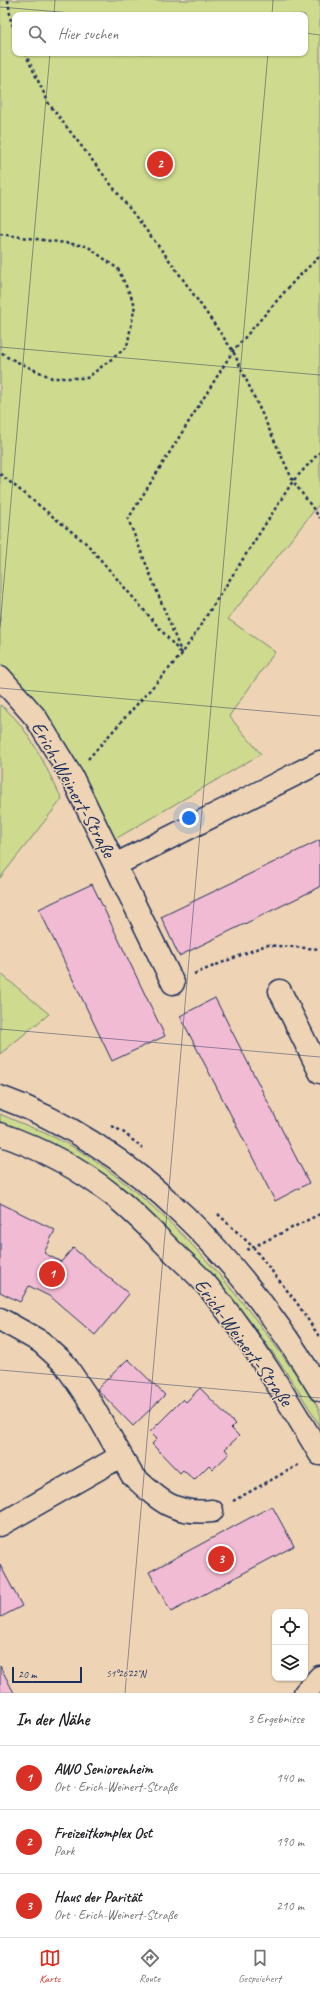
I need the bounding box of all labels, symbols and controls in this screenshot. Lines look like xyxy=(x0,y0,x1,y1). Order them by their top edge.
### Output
search box xyxy=(12,12,308,56)
icon: search xyxy=(26,23,48,45)
text: Hier suchen xyxy=(58,25,118,44)
pin: 2 xyxy=(147,149,173,179)
street label: Erich-Weinert-Straße xyxy=(26,717,122,863)
your location xyxy=(179,808,199,828)
pin: 1 xyxy=(39,1259,65,1289)
street label: Erich-Weinert-Straße xyxy=(189,1273,299,1412)
pin: 3 xyxy=(208,1544,234,1574)
map controls xyxy=(272,1609,308,1681)
button: locate xyxy=(272,1609,308,1645)
button: layers xyxy=(272,1645,308,1681)
scale bar xyxy=(12,1665,82,1684)
text: 20 m xyxy=(18,1667,37,1681)
text: 51°26'22"N xyxy=(106,1667,148,1680)
text: In der Nähe xyxy=(16,1709,89,1730)
text: 3 Ergebnisse xyxy=(248,1711,304,1727)
text: AWO Seniorenheim xyxy=(54,1760,153,1779)
text: 1 xyxy=(26,1770,32,1786)
text: 140 m xyxy=(276,1770,304,1786)
text: Ort · Erich-Weinert-Straße xyxy=(54,1779,177,1795)
text: Freizeitkomplex Ost xyxy=(54,1824,152,1843)
text: 2 xyxy=(26,1834,32,1850)
text: 190 m xyxy=(276,1834,304,1850)
text: Park xyxy=(54,1843,75,1859)
text: Haus der Parität xyxy=(54,1888,142,1907)
text: 3 xyxy=(26,1898,32,1914)
text: 210 m xyxy=(276,1898,304,1914)
text: Ort · Erich-Weinert-Straße xyxy=(54,1907,177,1923)
tab: Karte xyxy=(39,1947,61,1985)
tab: Route xyxy=(139,1947,161,1985)
tab: Gespeichert xyxy=(238,1947,281,1985)

